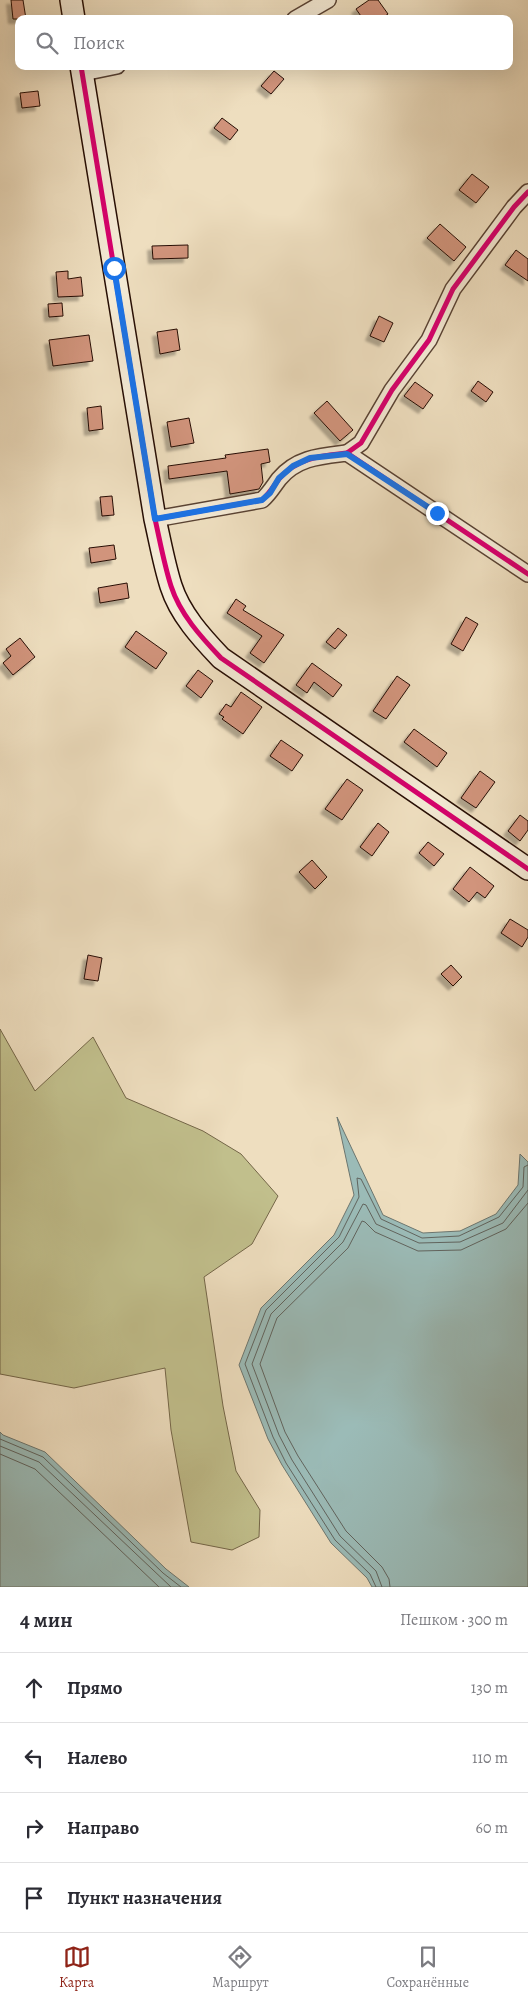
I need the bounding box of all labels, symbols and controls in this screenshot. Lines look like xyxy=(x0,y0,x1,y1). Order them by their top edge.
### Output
search box xyxy=(15,15,513,70)
icon: search xyxy=(33,29,61,57)
text: Поиск xyxy=(73,30,125,56)
route start xyxy=(103,257,126,280)
route end xyxy=(426,502,449,525)
text: 4 мин xyxy=(20,1606,73,1634)
text: Пешком · 300 m xyxy=(400,1609,508,1631)
icon: ahead xyxy=(20,1674,48,1702)
text: Прямо xyxy=(67,1675,122,1701)
text: 130 m xyxy=(471,1677,508,1699)
icon: left xyxy=(20,1744,48,1772)
text: Налево xyxy=(67,1745,127,1771)
text: 110 m xyxy=(472,1747,508,1769)
icon: right xyxy=(20,1814,48,1842)
text: Направо xyxy=(67,1815,139,1841)
text: 60 m xyxy=(476,1817,508,1839)
icon: arrive xyxy=(20,1884,48,1912)
text: Пункт назначения xyxy=(67,1885,222,1911)
tab: Карта xyxy=(59,1943,94,1992)
tab: Маршрут xyxy=(212,1943,269,1992)
tab: Сохранённые xyxy=(387,1943,469,1992)

